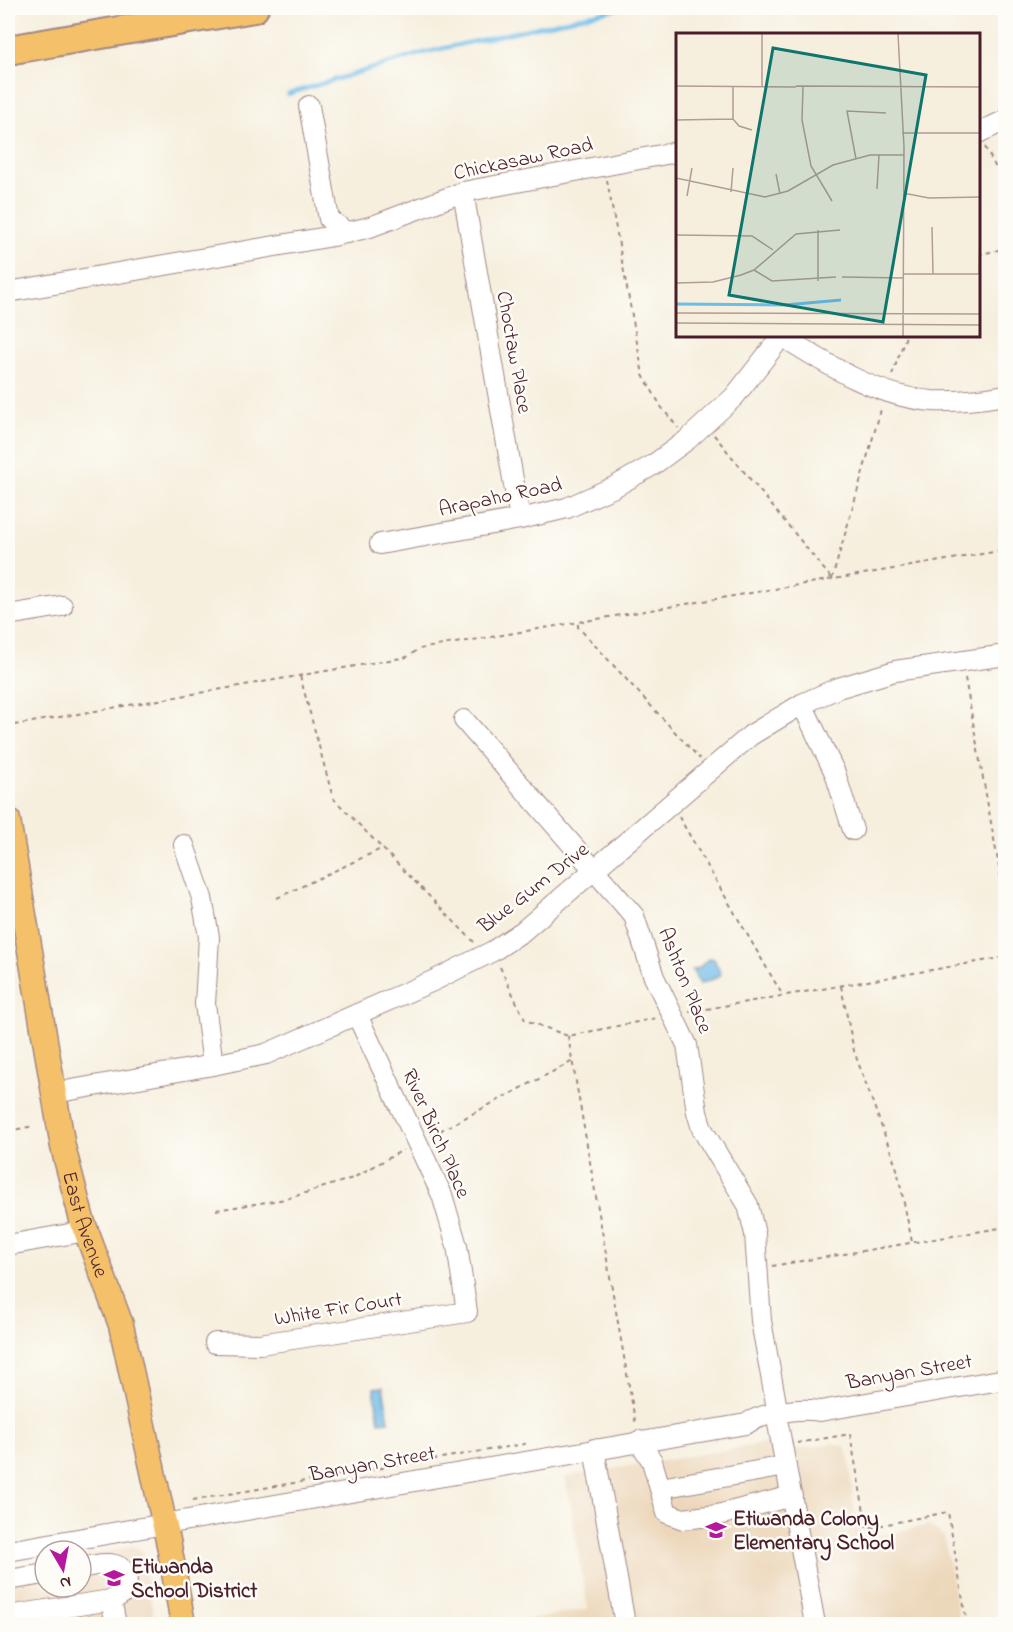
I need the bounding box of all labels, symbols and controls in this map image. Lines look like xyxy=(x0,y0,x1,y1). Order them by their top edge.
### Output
inset map xyxy=(676,33,980,338)
street label: Chickasaw Road xyxy=(451,130,596,189)
street label: Choctaw Place xyxy=(488,289,539,416)
street label: Arapaho Road xyxy=(436,470,565,526)
street label: Blue Gum Drive xyxy=(472,835,597,942)
street label: Ashton Place xyxy=(649,923,719,1039)
street label: River Birch Place xyxy=(393,1064,477,1204)
street label: East Avenue xyxy=(53,1168,115,1283)
street label: White Fir Court xyxy=(272,1285,404,1335)
street label: Banyan Street xyxy=(843,1347,975,1401)
street label: Banyan Street xyxy=(306,1439,438,1493)
place label: Etiwanda Colony Elementary School xyxy=(733,1505,895,1561)
school or university icon: Etiwanda Colony Elementary School xyxy=(704,1518,728,1542)
north arrow xyxy=(33,1539,93,1599)
place label: Etiwanda School District xyxy=(131,1553,258,1607)
school or university icon: Etiwanda School District xyxy=(102,1566,126,1590)
text: N xyxy=(58,1569,73,1595)

